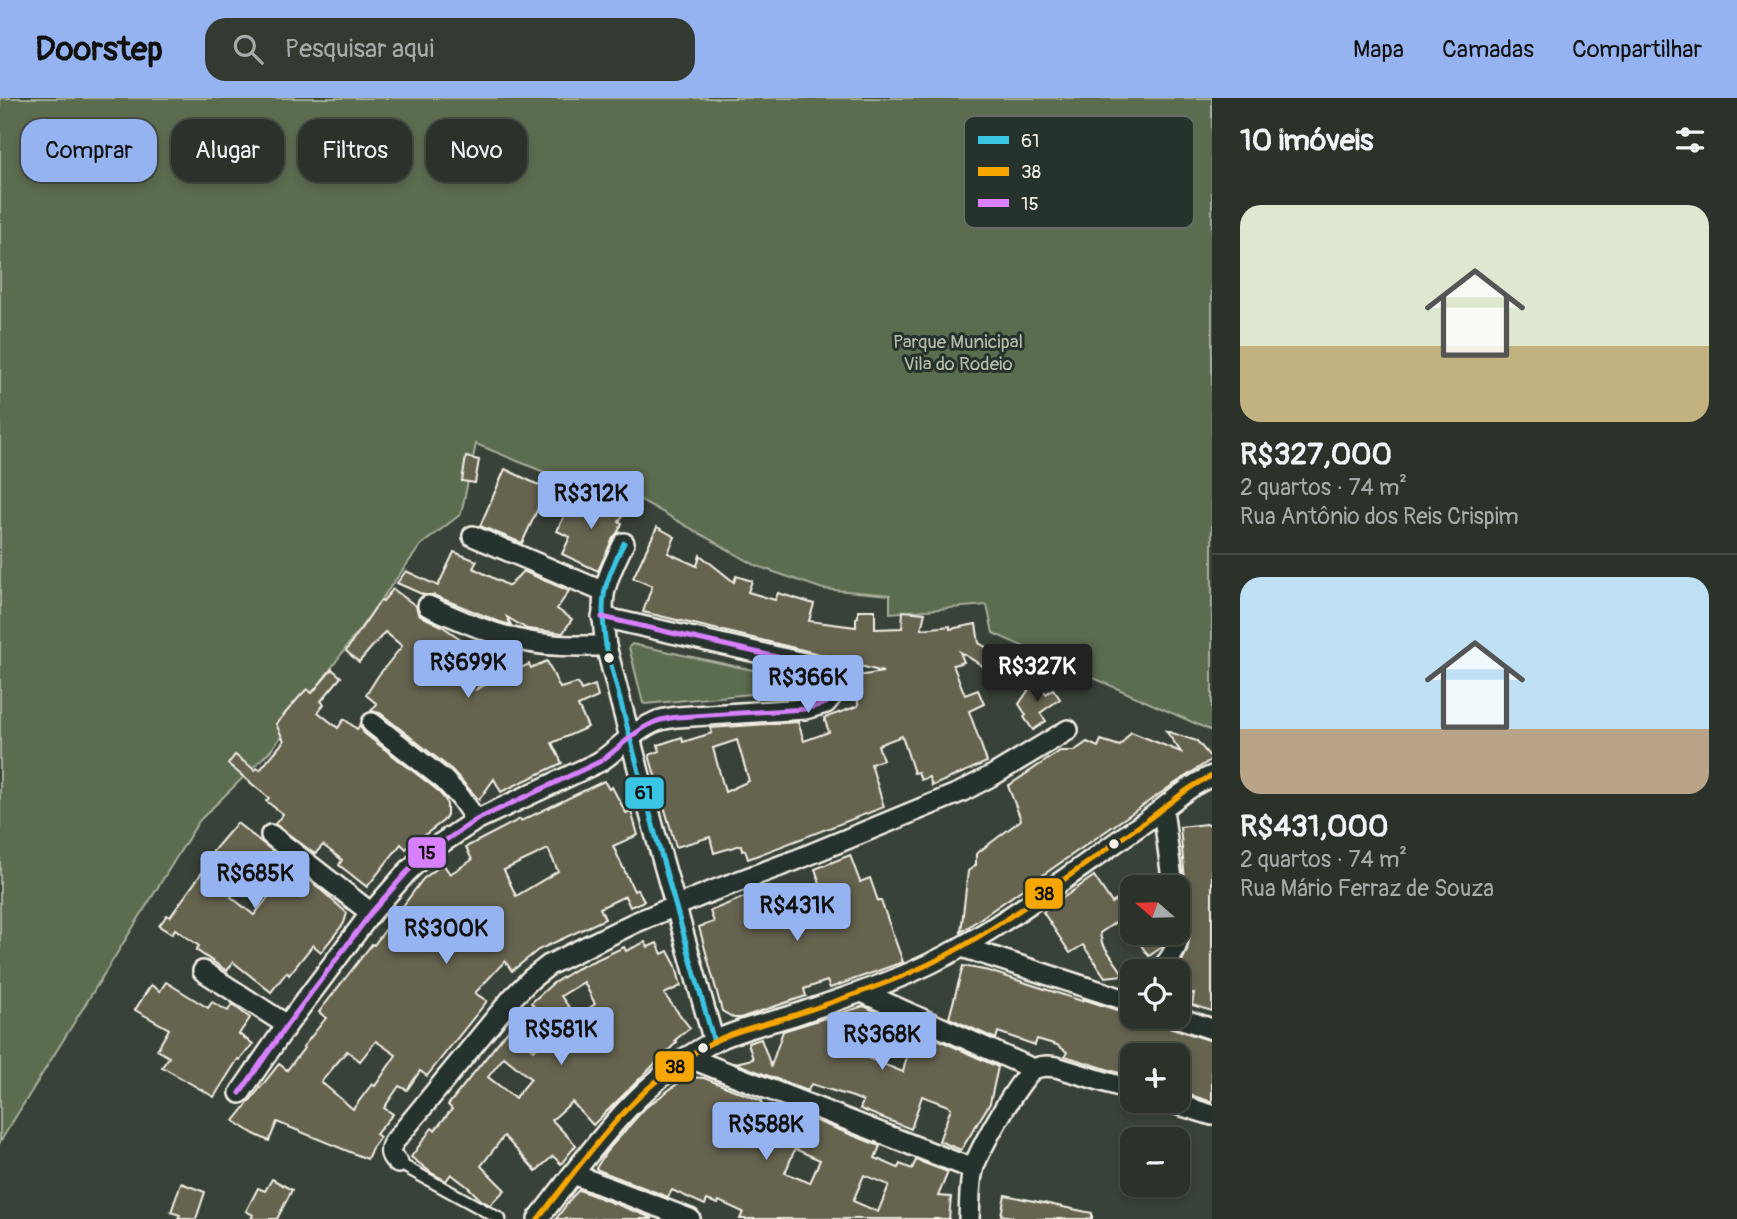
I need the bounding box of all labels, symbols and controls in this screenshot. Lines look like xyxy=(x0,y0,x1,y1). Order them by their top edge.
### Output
search box xyxy=(205,18,695,81)
text: Doorstep xyxy=(35,29,163,70)
icon: search xyxy=(229,30,267,68)
text: Pesquisar aqui xyxy=(285,33,434,65)
text: Mapa xyxy=(1353,35,1404,64)
text: Camadas xyxy=(1442,35,1534,64)
text: Compartilhar xyxy=(1572,35,1702,64)
legend xyxy=(964,116,1194,228)
chip: Comprar xyxy=(21,119,157,182)
chip: Alugar xyxy=(171,119,284,182)
chip: Filtros xyxy=(298,119,412,182)
chip: Novo xyxy=(426,119,527,182)
icon: filters xyxy=(1671,121,1709,159)
text: 10 imóveis xyxy=(1240,122,1373,159)
text: 61 xyxy=(1021,129,1040,153)
text: 38 xyxy=(1021,160,1041,184)
text: 15 xyxy=(1021,192,1039,216)
icon: home xyxy=(1412,250,1538,376)
park label: Parque Municipal Vila do Rodeio xyxy=(893,330,1023,376)
text: R$327,000 xyxy=(1240,436,1392,473)
pin: R$312K xyxy=(534,472,648,531)
text: 2 quartos · 74 m² xyxy=(1240,473,1407,502)
text: R$312K xyxy=(554,479,628,508)
text: Rua Antônio dos Reis Crispim xyxy=(1240,502,1519,531)
icon: home xyxy=(1412,622,1538,748)
pin: R$699K xyxy=(411,640,525,700)
pin: R$327K xyxy=(980,644,1094,704)
text: R$699K xyxy=(430,648,506,677)
unlabelled marker xyxy=(602,651,616,665)
text: R$327K xyxy=(998,652,1076,681)
pin: R$366K xyxy=(751,656,865,715)
text: R$366K xyxy=(768,663,848,692)
line badge: 61 xyxy=(624,776,665,810)
text: 61 xyxy=(635,781,653,805)
text: R$431,000 xyxy=(1240,808,1389,845)
line badge: 15 xyxy=(407,836,447,869)
unlabelled marker xyxy=(1107,837,1121,851)
text: 15 xyxy=(418,841,436,865)
text: 2 quartos · 74 m² xyxy=(1240,845,1407,874)
pin: R$685K xyxy=(198,852,312,911)
text: R$685K xyxy=(216,859,294,888)
text: Rua Mário Ferraz de Souza xyxy=(1240,874,1494,903)
north arrow xyxy=(1120,875,1190,945)
map controls xyxy=(1120,875,1190,1197)
line badge: 38 xyxy=(1024,877,1064,910)
text: 38 xyxy=(1034,882,1055,906)
pin: R$431K xyxy=(740,884,854,943)
text: R$431K xyxy=(760,891,834,920)
pin: R$300K xyxy=(389,906,503,966)
text: R$300K xyxy=(404,914,488,943)
button: locate xyxy=(1120,959,1190,1029)
pin: R$581K xyxy=(504,1007,618,1067)
pin: R$368K xyxy=(825,1012,939,1072)
text: R$581K xyxy=(525,1015,597,1044)
text: R$368K xyxy=(843,1020,921,1049)
unlabelled marker xyxy=(696,1041,710,1055)
button: + xyxy=(1120,1043,1190,1113)
line badge: 38 xyxy=(654,1050,695,1083)
text: 38 xyxy=(665,1055,686,1079)
pin: R$588K xyxy=(709,1102,823,1162)
text: R$588K xyxy=(728,1110,804,1139)
button: − xyxy=(1120,1127,1190,1197)

